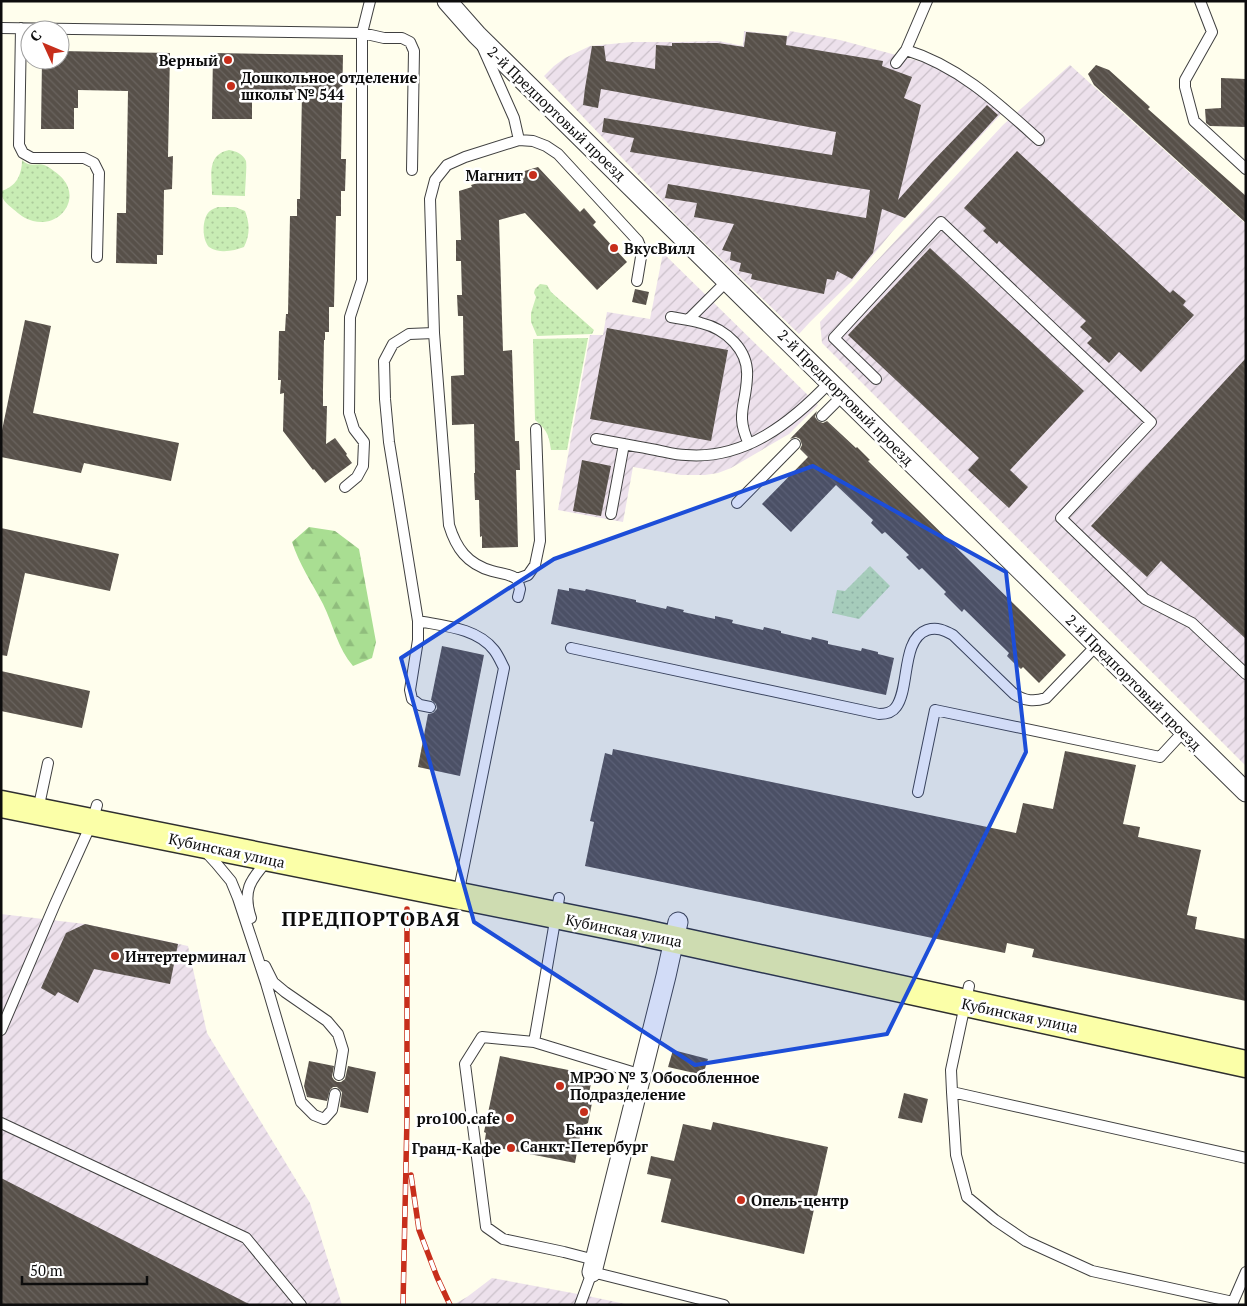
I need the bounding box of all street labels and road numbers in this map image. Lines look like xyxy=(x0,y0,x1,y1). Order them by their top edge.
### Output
street label: 2-й Предпортовый проезд xyxy=(484,42,631,185)
street label: 2-й Предпортовый проезд xyxy=(774,325,919,470)
street label: 2-й Предпортовый проезд xyxy=(1062,610,1207,755)
street label: Кубинская улица xyxy=(167,828,287,872)
street label: Кубинская улица xyxy=(564,909,684,951)
street label: Кубинская улица xyxy=(960,993,1080,1037)

